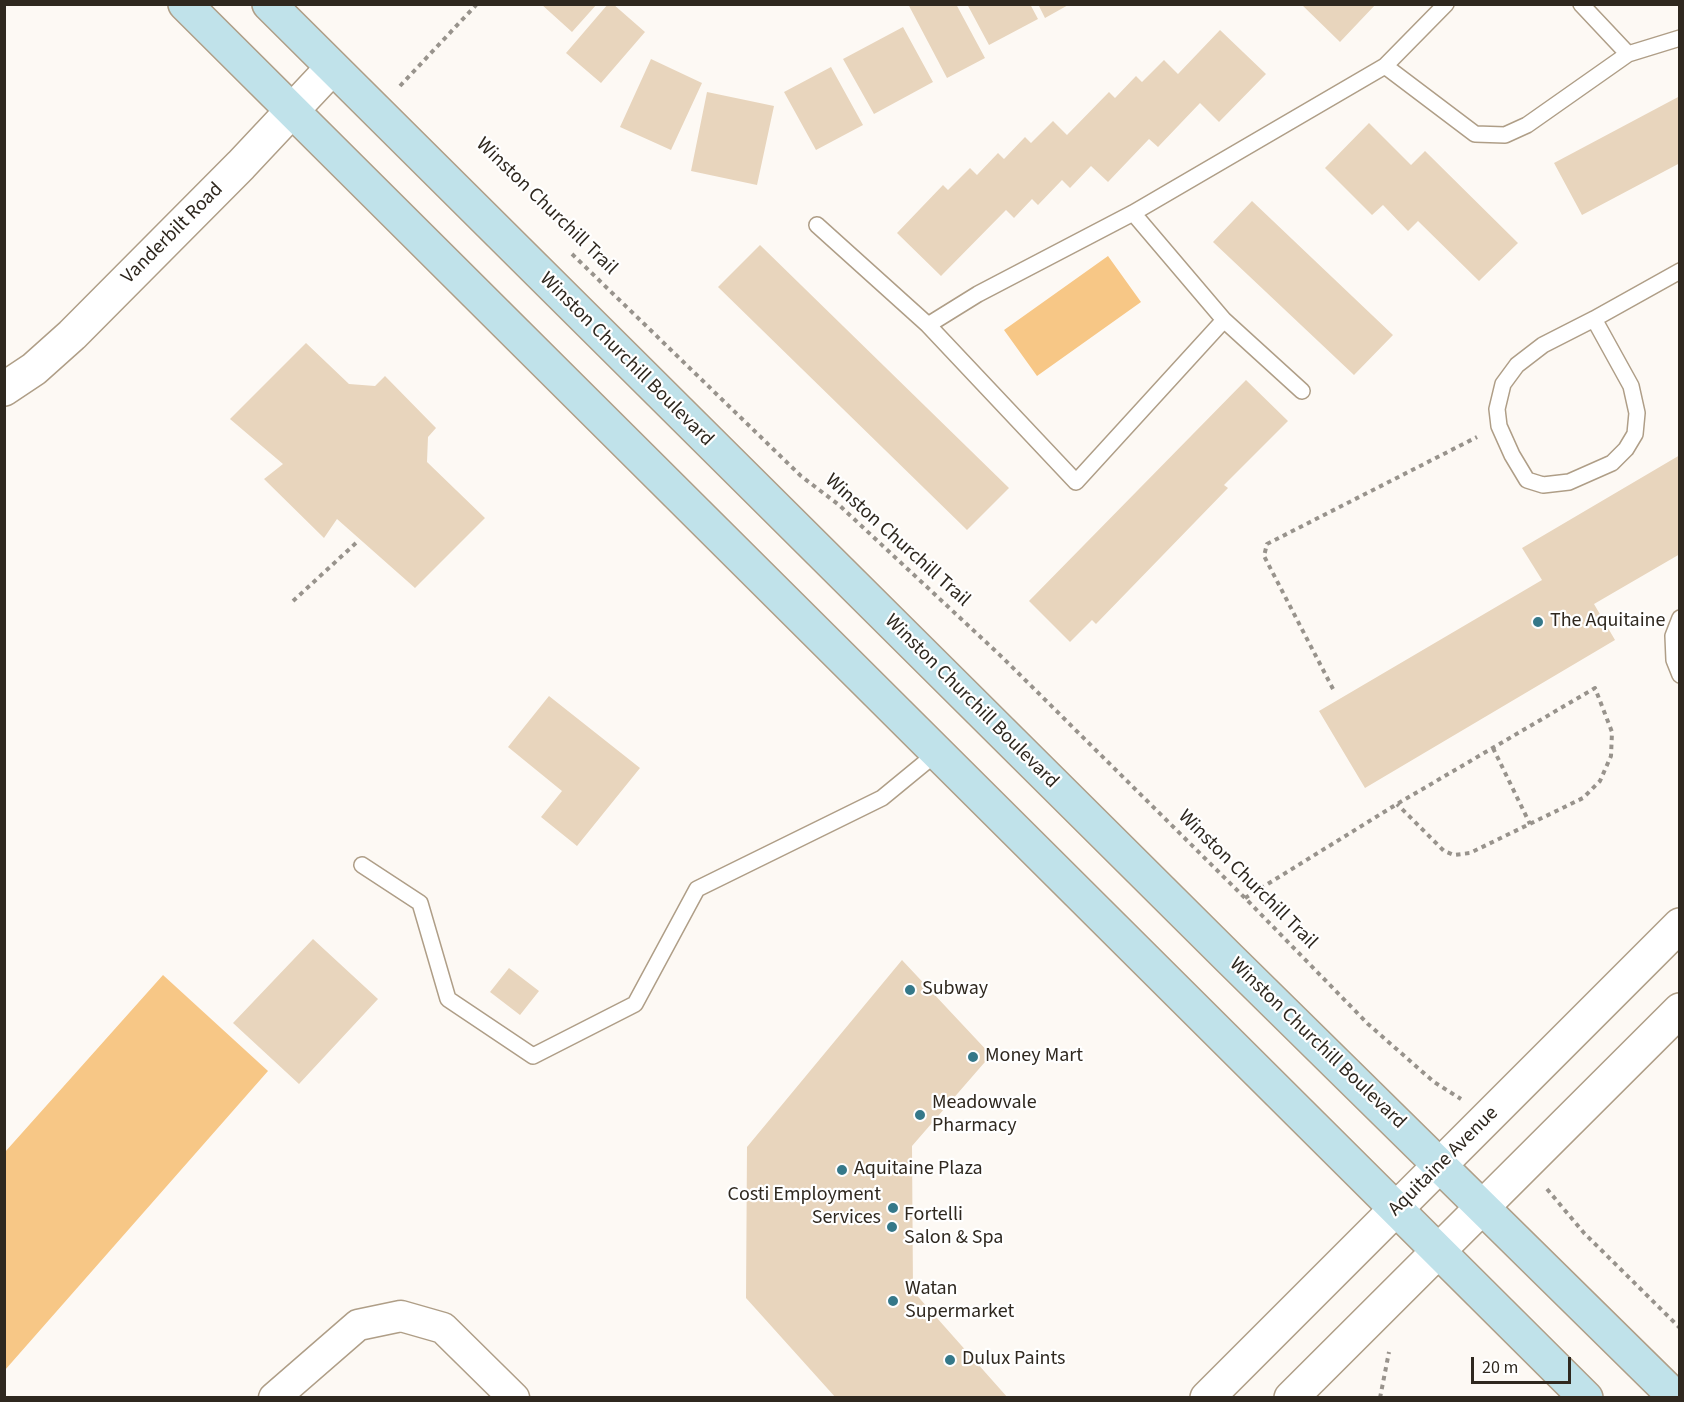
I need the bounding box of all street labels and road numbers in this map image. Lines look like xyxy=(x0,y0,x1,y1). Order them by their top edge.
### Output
street label: Winston Churchill Trail xyxy=(470,133,622,281)
street label: Vanderbilt Road xyxy=(117,178,229,290)
street label: Winston Churchill Boulevard xyxy=(534,268,718,452)
street label: Winston Churchill Trail xyxy=(819,469,975,613)
street label: Winston Churchill Boulevard xyxy=(879,610,1063,794)
street label: Winston Churchill Trail xyxy=(1172,805,1322,955)
street label: Winston Churchill Boulevard xyxy=(1224,953,1410,1135)
street label: Aquitaine Avenue xyxy=(1384,1102,1504,1222)

